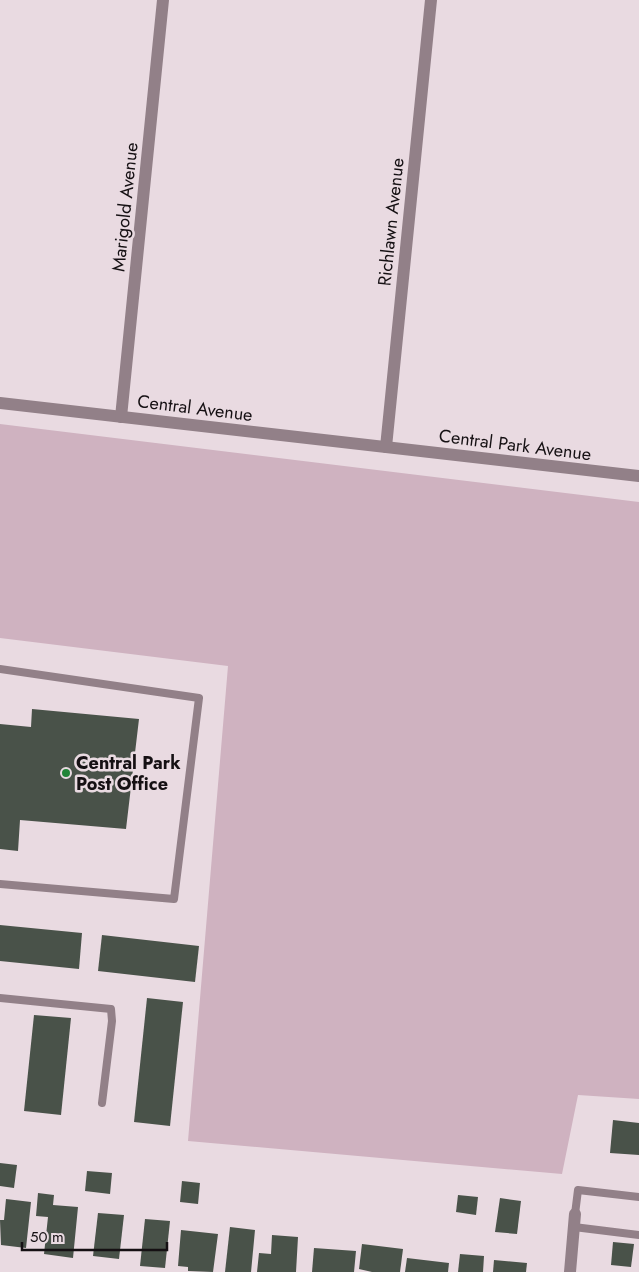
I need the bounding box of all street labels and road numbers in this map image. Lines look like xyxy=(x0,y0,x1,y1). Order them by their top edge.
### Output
street label: Marigold Avenue xyxy=(105,141,145,273)
street label: Richlawn Avenue xyxy=(371,157,411,287)
street label: Central Avenue xyxy=(136,388,254,428)
street label: Central Park Avenue xyxy=(437,423,593,467)

